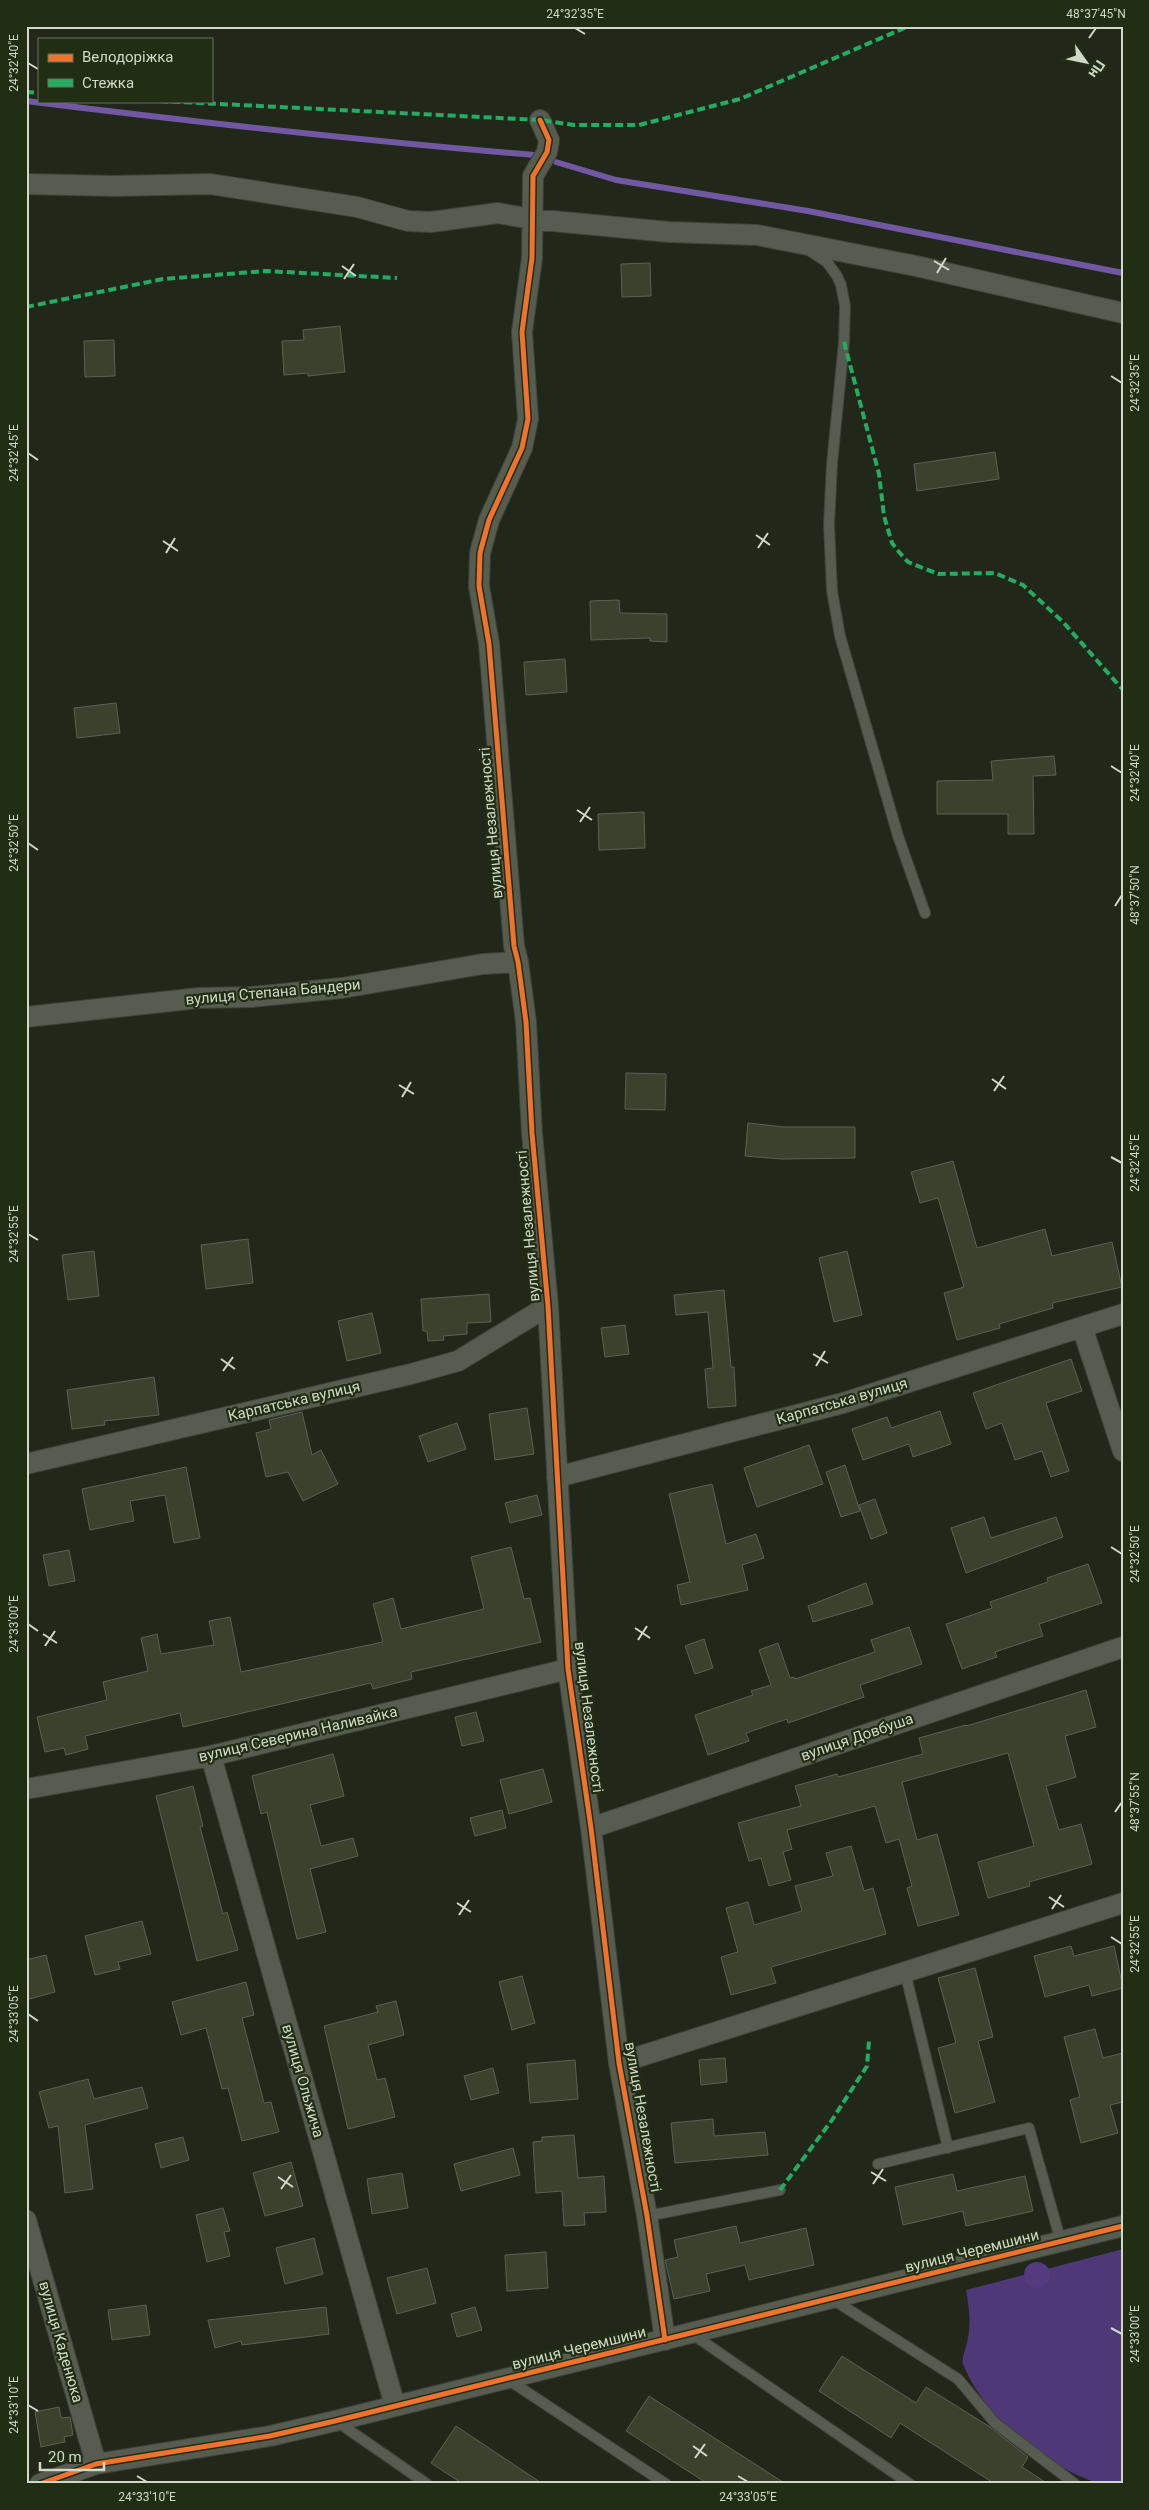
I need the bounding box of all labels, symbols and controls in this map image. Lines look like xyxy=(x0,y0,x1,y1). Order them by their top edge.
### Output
text: 24°32'35"E xyxy=(546,7,604,21)
text: 48°37'45"N xyxy=(1066,7,1126,21)
text: 24°32'40"E xyxy=(7,34,21,92)
legend xyxy=(38,38,212,102)
north arrow xyxy=(1062,38,1112,88)
text: Велодоріжка xyxy=(82,48,173,66)
text: Пн xyxy=(1085,57,1108,81)
text: Стежка xyxy=(82,74,134,92)
text: 24°32'35"E xyxy=(1128,354,1142,412)
text: 24°32'45"E xyxy=(7,424,21,482)
text: 24°32'40"E xyxy=(1128,744,1142,802)
street label: вулиця Незалежності xyxy=(475,746,507,900)
text: 24°32'50"E xyxy=(7,814,21,872)
text: 48°37'50"N xyxy=(1128,865,1142,925)
street label: вулиця Степана Бандери xyxy=(185,975,361,1009)
text: 24°32'45"E xyxy=(1128,1134,1142,1192)
street label: вулиця Незалежності xyxy=(512,1149,544,1303)
text: 24°32'55"E xyxy=(7,1205,21,1263)
street label: Карпатська вулиця xyxy=(774,1374,910,1428)
street label: Карпатська вулиця xyxy=(226,1377,362,1425)
text: 24°32'50"E xyxy=(1128,1525,1142,1583)
text: 24°33'00"E xyxy=(7,1595,21,1653)
street label: вулиця Незалежності xyxy=(571,1640,607,1794)
street label: вулиця Северина Наливайка xyxy=(197,1702,399,1766)
street label: вулиця Довбуша xyxy=(798,1709,916,1765)
text: 48°37'55"N xyxy=(1128,1772,1142,1832)
text: 24°32'55"E xyxy=(1128,1915,1142,1973)
text: 24°33'05"E xyxy=(7,1985,21,2043)
street label: вулиця Ольжича xyxy=(278,2022,328,2140)
street label: вулиця Незалежності xyxy=(621,2041,665,2193)
street label: вулиця Черемшини xyxy=(903,2226,1041,2276)
street label: вулиця Каденюка xyxy=(35,2279,87,2405)
text: 24°33'00"E xyxy=(1128,2305,1142,2363)
street label: вулиця Черемшини xyxy=(510,2323,648,2373)
text: 24°33'10"E xyxy=(7,2376,21,2434)
scale bar xyxy=(40,2440,104,2472)
text: 20 m xyxy=(48,2448,82,2466)
text: 24°33'10"E xyxy=(118,2490,176,2504)
text: 24°33'05"E xyxy=(719,2490,777,2504)

